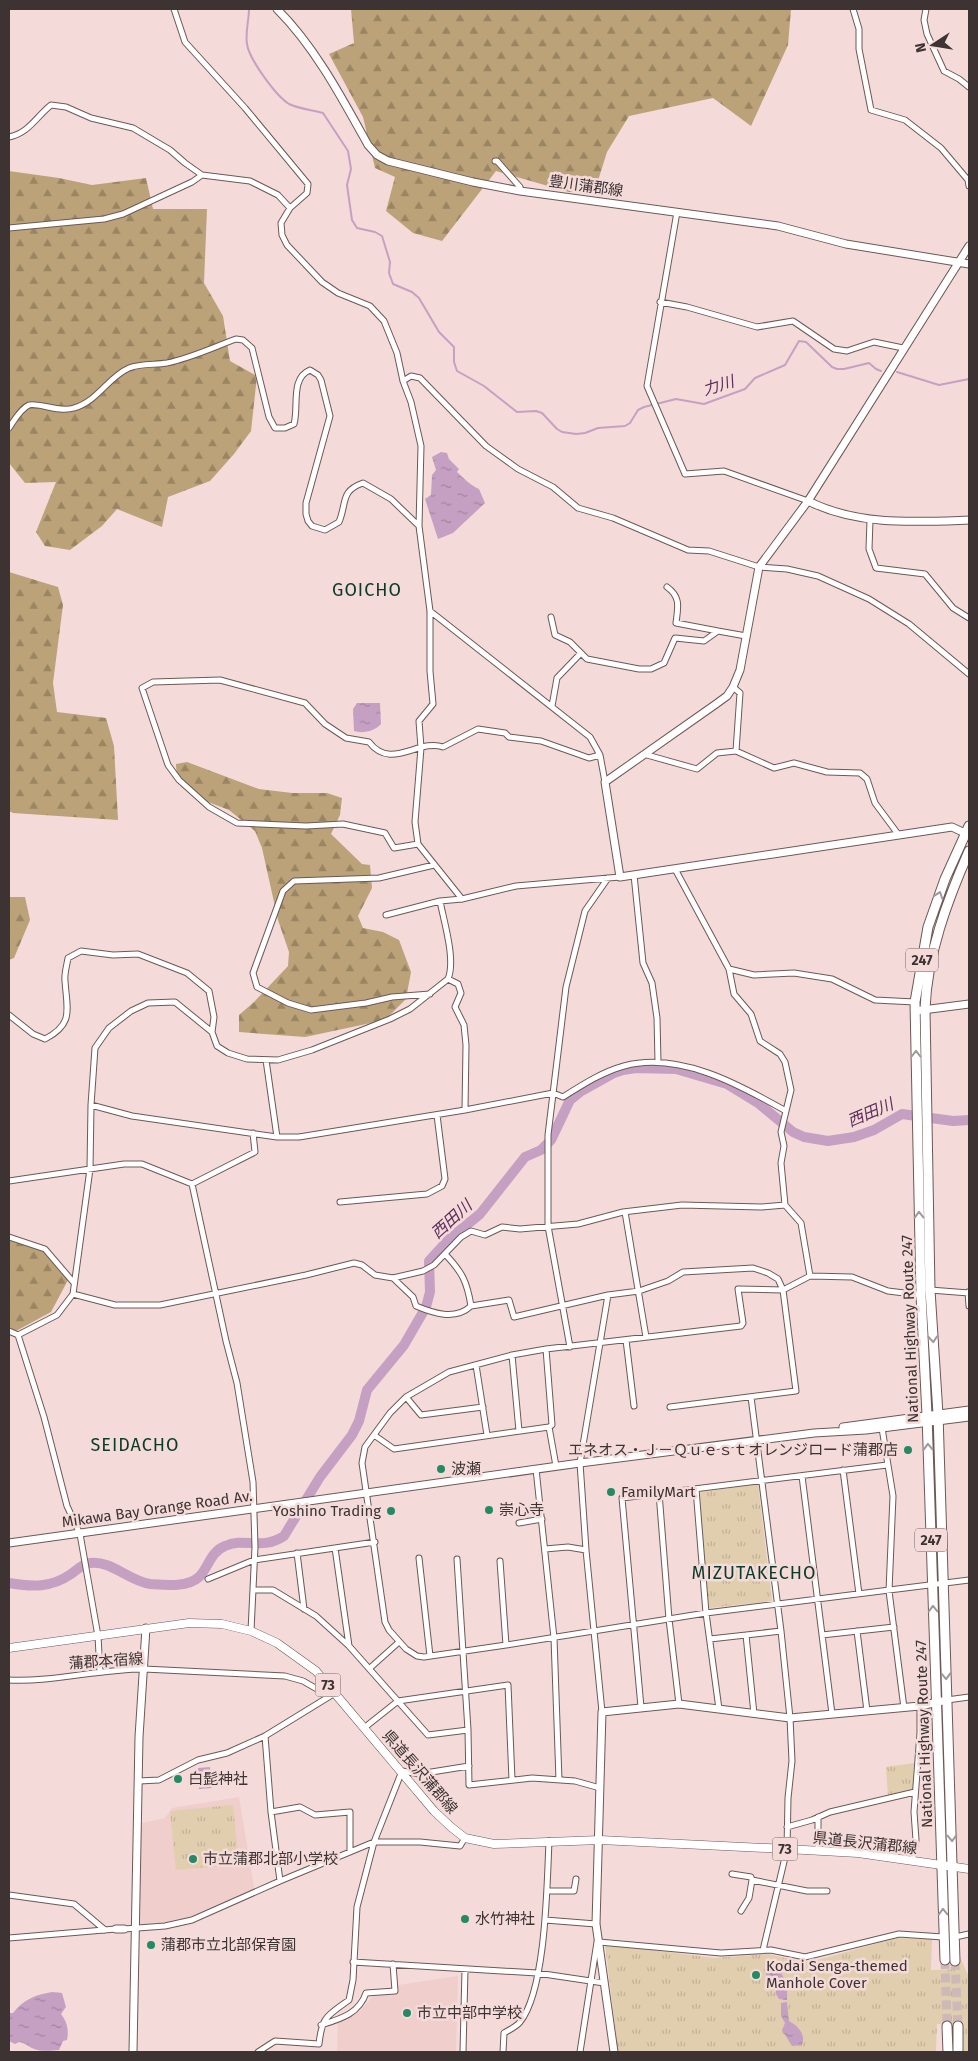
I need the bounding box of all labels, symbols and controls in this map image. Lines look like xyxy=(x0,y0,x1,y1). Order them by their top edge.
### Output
north arrow xyxy=(908,20,958,70)
text: N xyxy=(911,41,930,54)
street label: 豊川蒲郡線 xyxy=(548,172,624,200)
water label: 力川 xyxy=(700,371,738,399)
district label: GOICHO xyxy=(332,579,402,601)
one-way arrow xyxy=(934,891,944,900)
road number: 247 xyxy=(906,948,938,972)
one-way arrow xyxy=(911,1050,921,1058)
water label: 西田川 xyxy=(844,1094,898,1131)
water label: 西田川 xyxy=(427,1195,477,1242)
one-way arrow xyxy=(914,1210,924,1218)
street label: National Highway Route 247 xyxy=(898,1234,922,1423)
one-way arrow xyxy=(927,1335,938,1343)
district label: SEIDACHO xyxy=(90,1434,180,1456)
place label: エネオス・Ｊ－Ｑｕｅｓｔオレンジロード蒲郡店 xyxy=(568,1441,898,1459)
one-way arrow xyxy=(923,1443,934,1451)
marker: エネオス・Ｊ－Ｑｕｅｓｔオレンジロード蒲郡店 xyxy=(902,1444,914,1456)
place label: 波瀬 xyxy=(451,1460,481,1478)
marker: 波瀬 xyxy=(435,1463,447,1475)
place label: FamilyMart xyxy=(621,1483,696,1501)
marker: FamilyMart xyxy=(605,1486,617,1498)
street label: Mikawa Bay Orange Road Av. xyxy=(60,1487,254,1531)
place label: 崇心寺 xyxy=(499,1501,544,1519)
place label: Yoshino Trading xyxy=(273,1502,381,1520)
marker: 崇心寺 xyxy=(483,1504,495,1516)
marker: Yoshino Trading xyxy=(385,1505,397,1517)
road number: 247 xyxy=(915,1528,947,1552)
district label: MIZUTAKECHO xyxy=(692,1562,816,1584)
one-way arrow xyxy=(928,1605,938,1613)
street label: National Highway Route 247 xyxy=(912,1639,936,1828)
street label: 蒲郡本宿線 xyxy=(68,1649,144,1673)
one-way arrow xyxy=(941,1672,951,1680)
road number: 73 xyxy=(316,1674,340,1696)
street label: 県道長沢蒲郡線 xyxy=(379,1726,461,1818)
place label: 白髭神社 xyxy=(188,1770,248,1788)
marker: 白髭神社 xyxy=(172,1773,184,1785)
street label: 県道長沢蒲郡線 xyxy=(812,1829,918,1857)
one-way arrow xyxy=(947,1835,957,1843)
road number: 73 xyxy=(772,1838,798,1860)
place label: 市立蒲郡北部小学校 xyxy=(203,1850,338,1868)
marker: 市立蒲郡北部小学校 xyxy=(187,1853,199,1865)
one-way arrow xyxy=(938,1907,948,1915)
place label: 水竹神社 xyxy=(475,1910,535,1928)
marker: 水竹神社 xyxy=(459,1913,471,1925)
place label: 蒲郡市立北部保育園 xyxy=(161,1936,296,1954)
marker: 蒲郡市立北部保育園 xyxy=(145,1939,157,1951)
place label: Kodai Senga-themed Manhole Cover xyxy=(766,1957,908,1992)
marker: Kodai Senga-themed Manhole Cover xyxy=(750,1969,762,1981)
place label: 市立中部中学校 xyxy=(417,2004,522,2022)
marker: 市立中部中学校 xyxy=(401,2007,413,2019)

